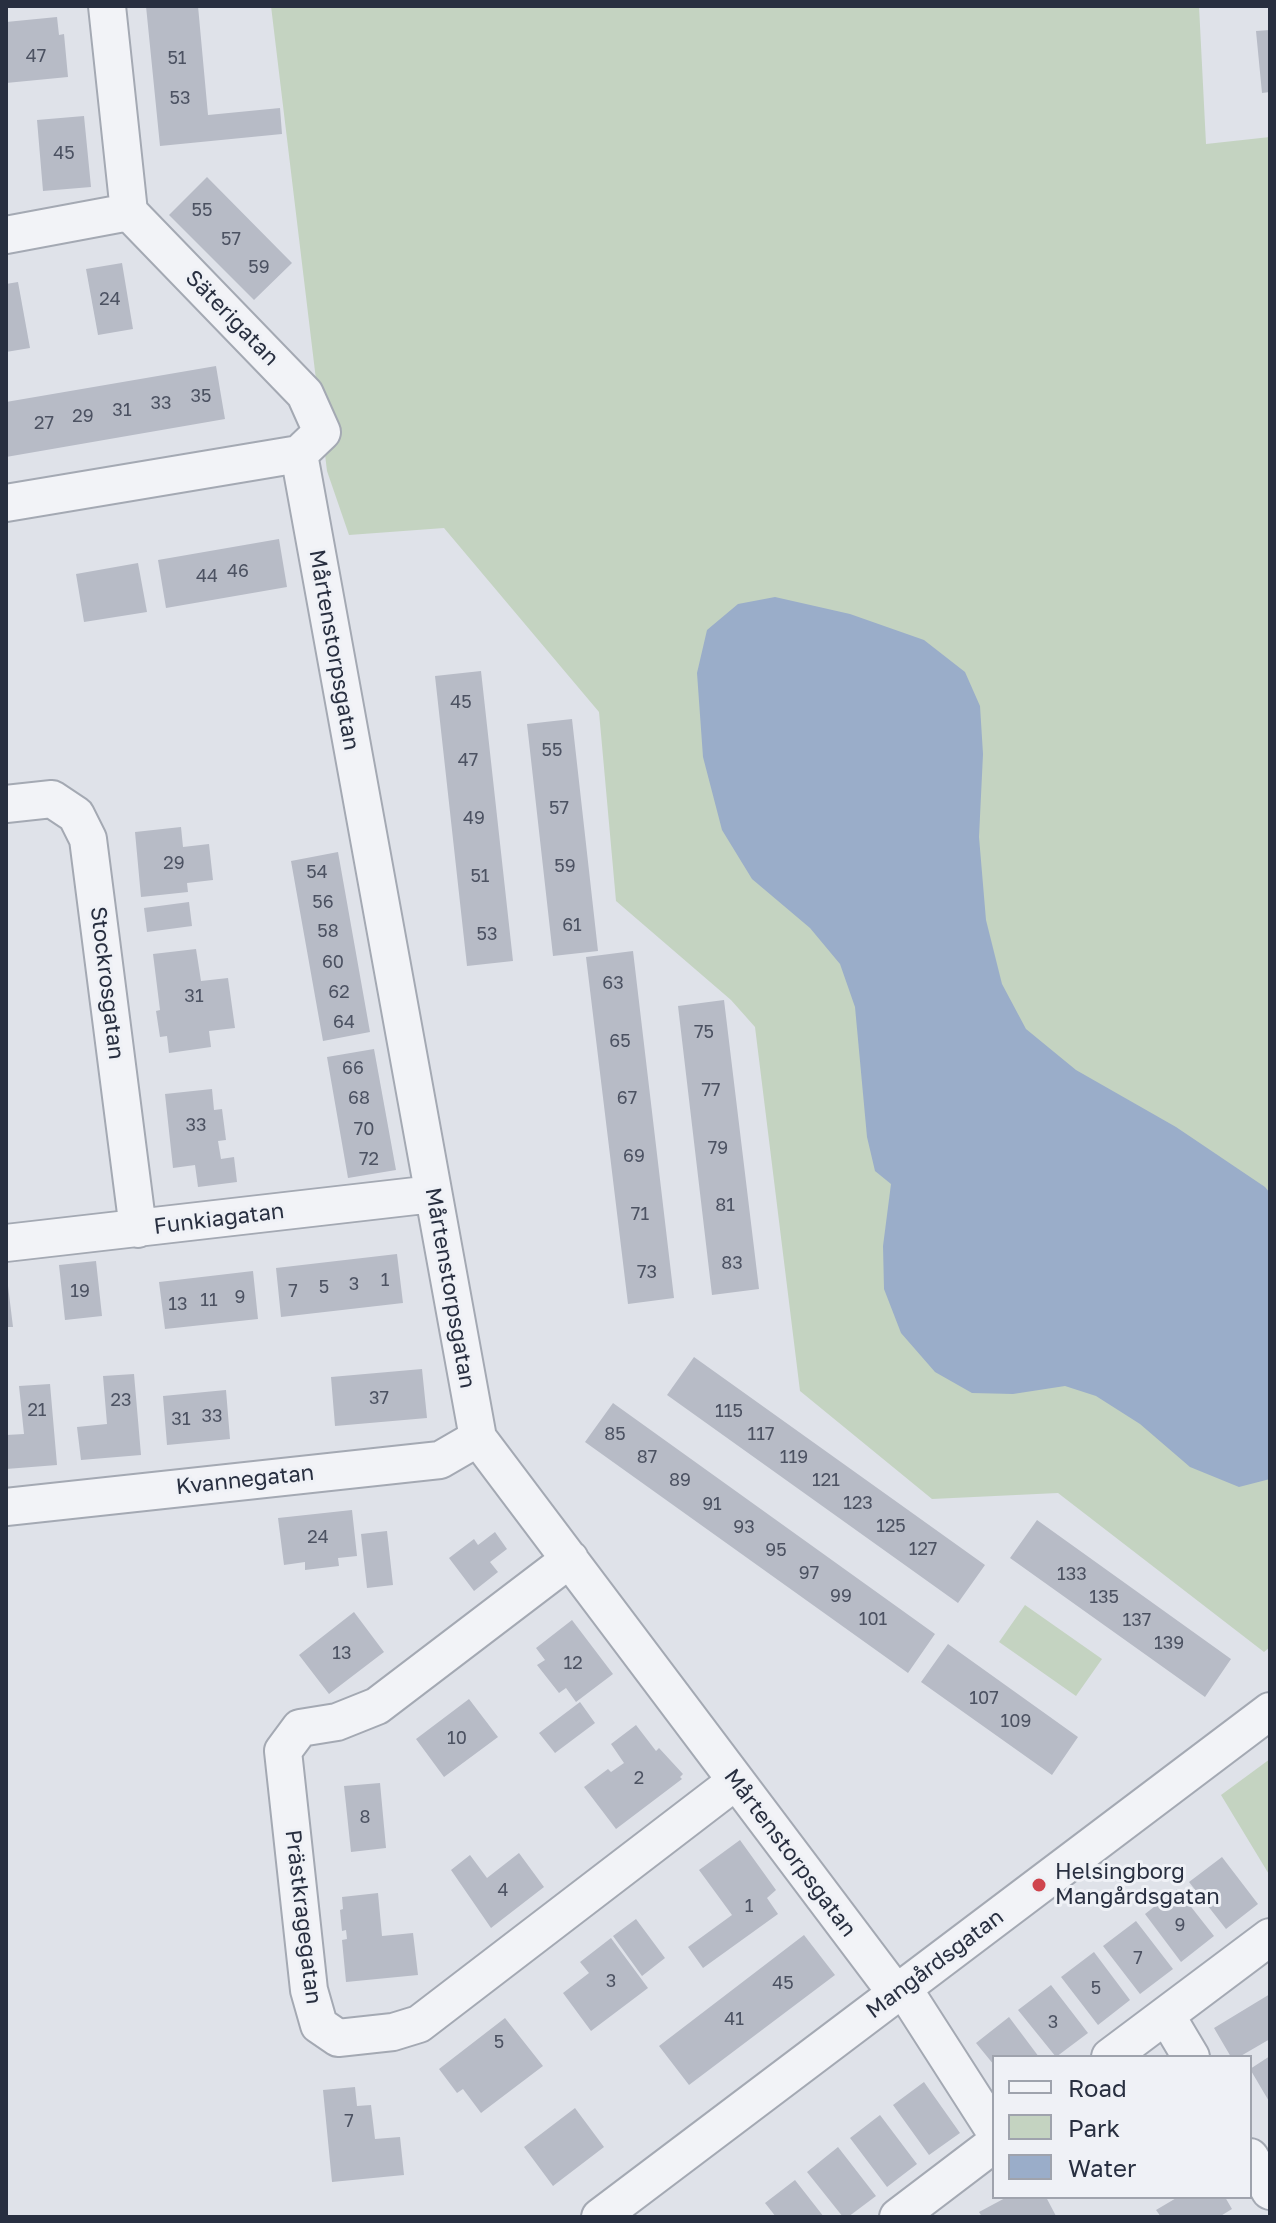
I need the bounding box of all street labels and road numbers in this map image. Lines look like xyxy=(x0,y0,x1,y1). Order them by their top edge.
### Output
street label: Säterigatan xyxy=(180,265,284,371)
street label: Mårtenstorpsgatan xyxy=(303,548,365,752)
street label: Stockrosgatan xyxy=(85,905,129,1061)
street label: Mårtenstorpsgatan xyxy=(419,1186,481,1390)
street label: Funkiagatan xyxy=(152,1198,286,1240)
street label: Kvannegatan xyxy=(175,1460,315,1500)
street label: Mårtenstorpsgatan xyxy=(718,1764,862,1942)
street label: Prästkragegatan xyxy=(279,1828,327,2006)
street label: Mangårdsgatan xyxy=(861,1904,1009,2024)

